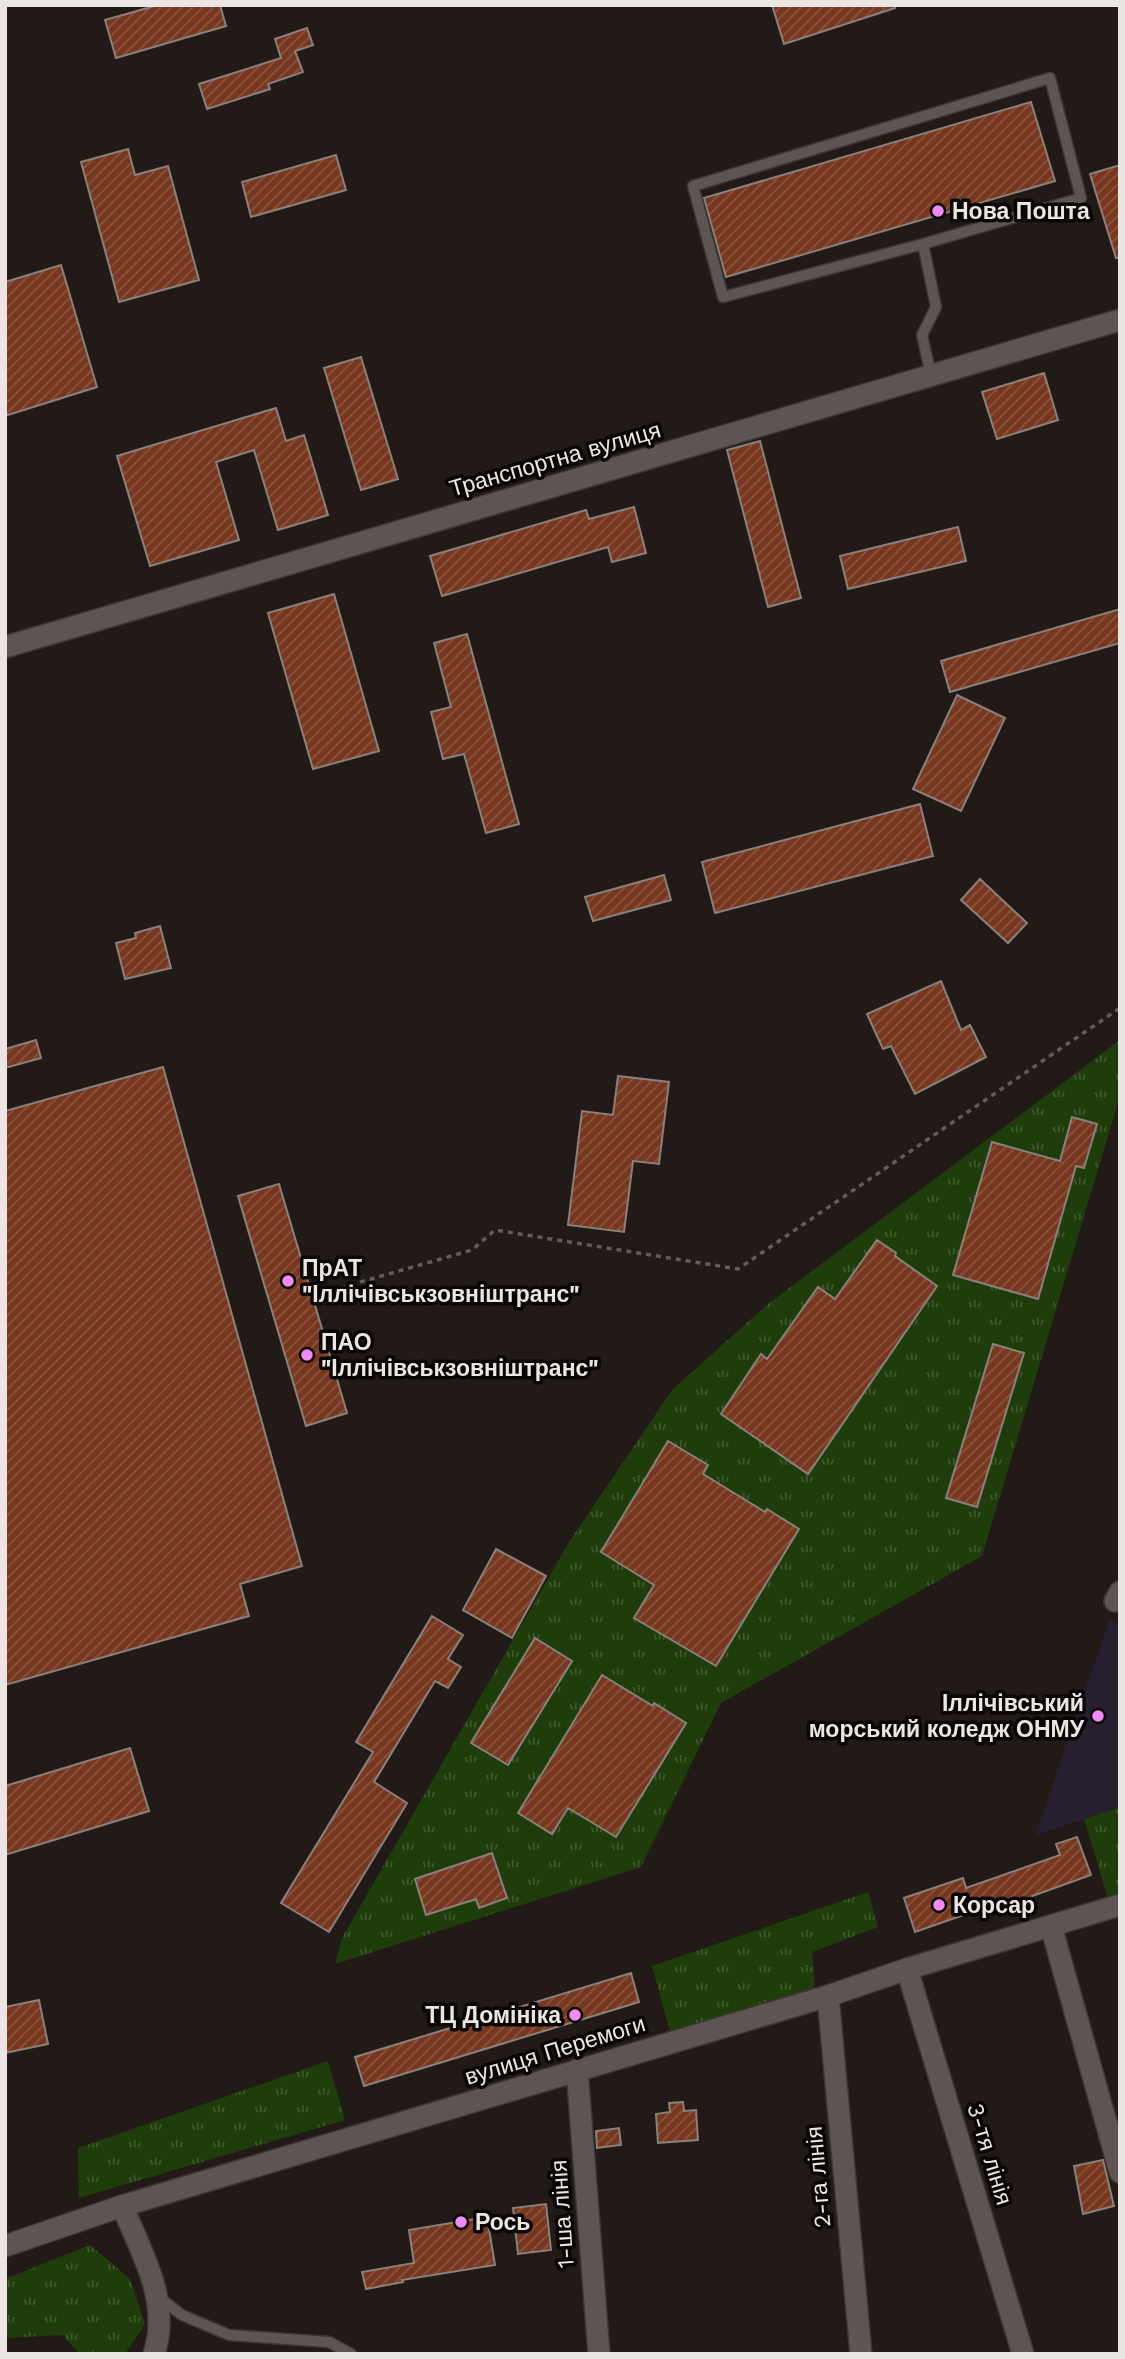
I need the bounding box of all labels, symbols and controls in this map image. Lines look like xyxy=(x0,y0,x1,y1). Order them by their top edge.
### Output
place label: Нова Пошта xyxy=(952,198,1090,225)
marker: Нова Пошта xyxy=(930,203,946,219)
street label: Транспортна вулиця xyxy=(446,416,664,503)
place label: ПрАТ "Іллічівськзовніштранс" xyxy=(302,1255,580,1308)
marker: ПрАТ "Іллічівськзовніштранс" xyxy=(280,1273,296,1289)
place label: ПАО "Іллічівськзовніштранс" xyxy=(321,1329,599,1382)
marker: ПАО "Іллічівськзовніштранс" xyxy=(299,1347,315,1363)
place label: Іллічівський морський коледж ОНМУ xyxy=(809,1690,1085,1743)
marker: Іллічівський морський коледж ОНМУ xyxy=(1090,1708,1106,1724)
place label: Корсар xyxy=(953,1892,1035,1919)
marker: Корсар xyxy=(931,1897,947,1913)
place label: ТЦ Домініка xyxy=(425,2002,561,2029)
marker: ТЦ Домініка xyxy=(567,2007,583,2023)
street label: вулиця Перемоги xyxy=(462,2010,649,2091)
street label: 3-тя лінія xyxy=(961,2100,1018,2208)
street label: 2-га лінія xyxy=(801,2125,836,2229)
street label: 1-ша лінія xyxy=(545,2159,580,2269)
place label: Рось xyxy=(475,2209,530,2236)
marker: Рось xyxy=(453,2214,469,2230)

